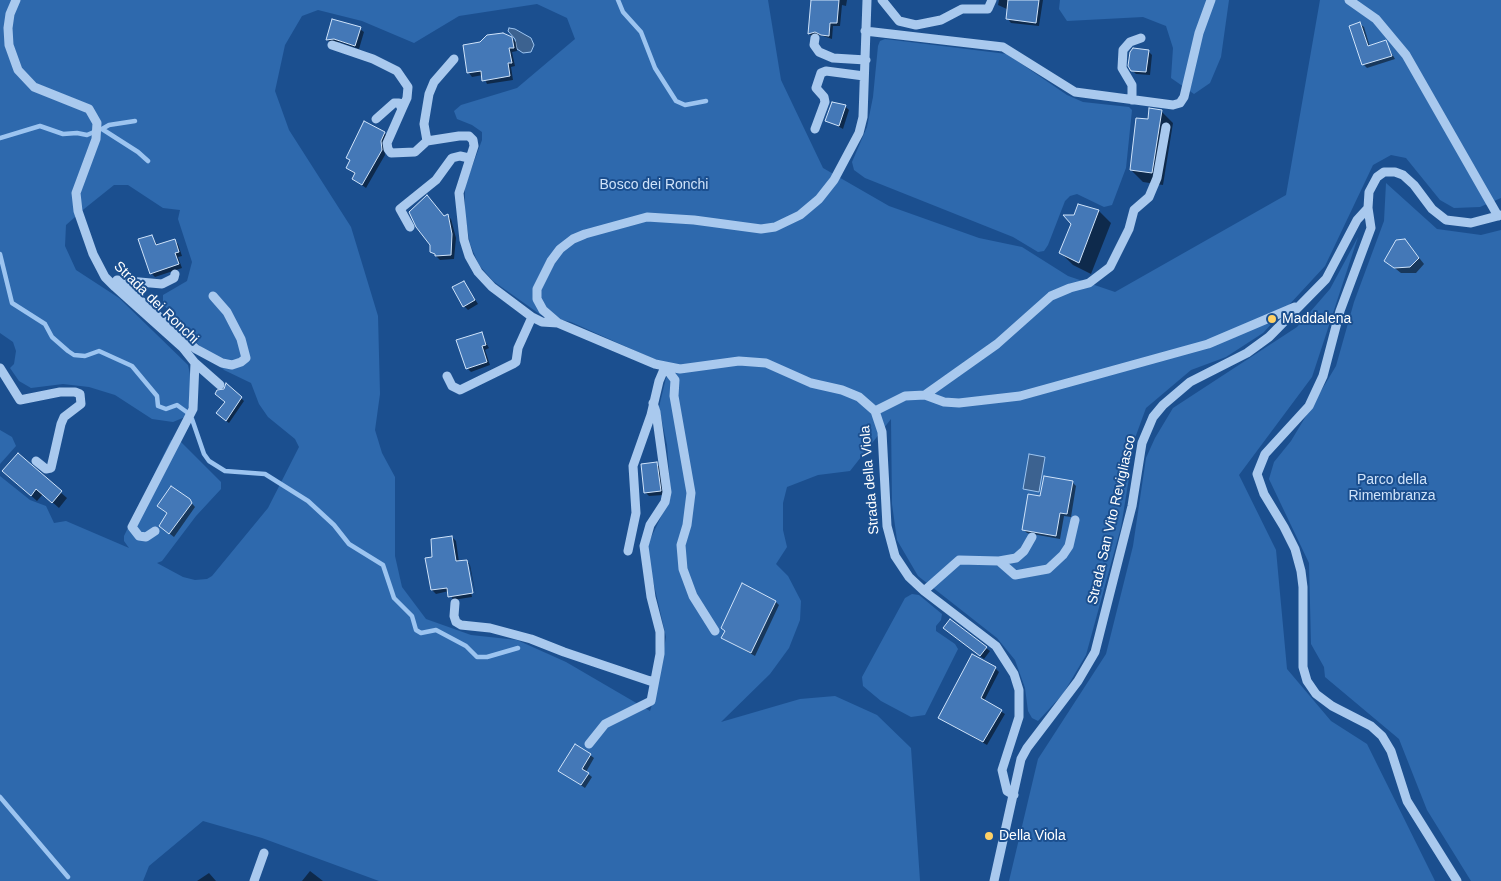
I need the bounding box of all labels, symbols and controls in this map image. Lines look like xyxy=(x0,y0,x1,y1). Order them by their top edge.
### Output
park label: Bosco dei Ronchi xyxy=(600,177,708,193)
street label: Strada dei Ronchi xyxy=(110,258,202,348)
place label: Maddalena xyxy=(1282,311,1351,327)
marker: Maddalena xyxy=(1266,313,1278,325)
street label: Strada della Viola xyxy=(857,425,883,535)
street label: Strada San Vito Revigliasco xyxy=(1084,434,1140,606)
park label: Parco della Rimembranza xyxy=(1348,472,1436,504)
place label: Della Viola xyxy=(999,828,1066,844)
marker: Della Viola xyxy=(983,830,995,842)

